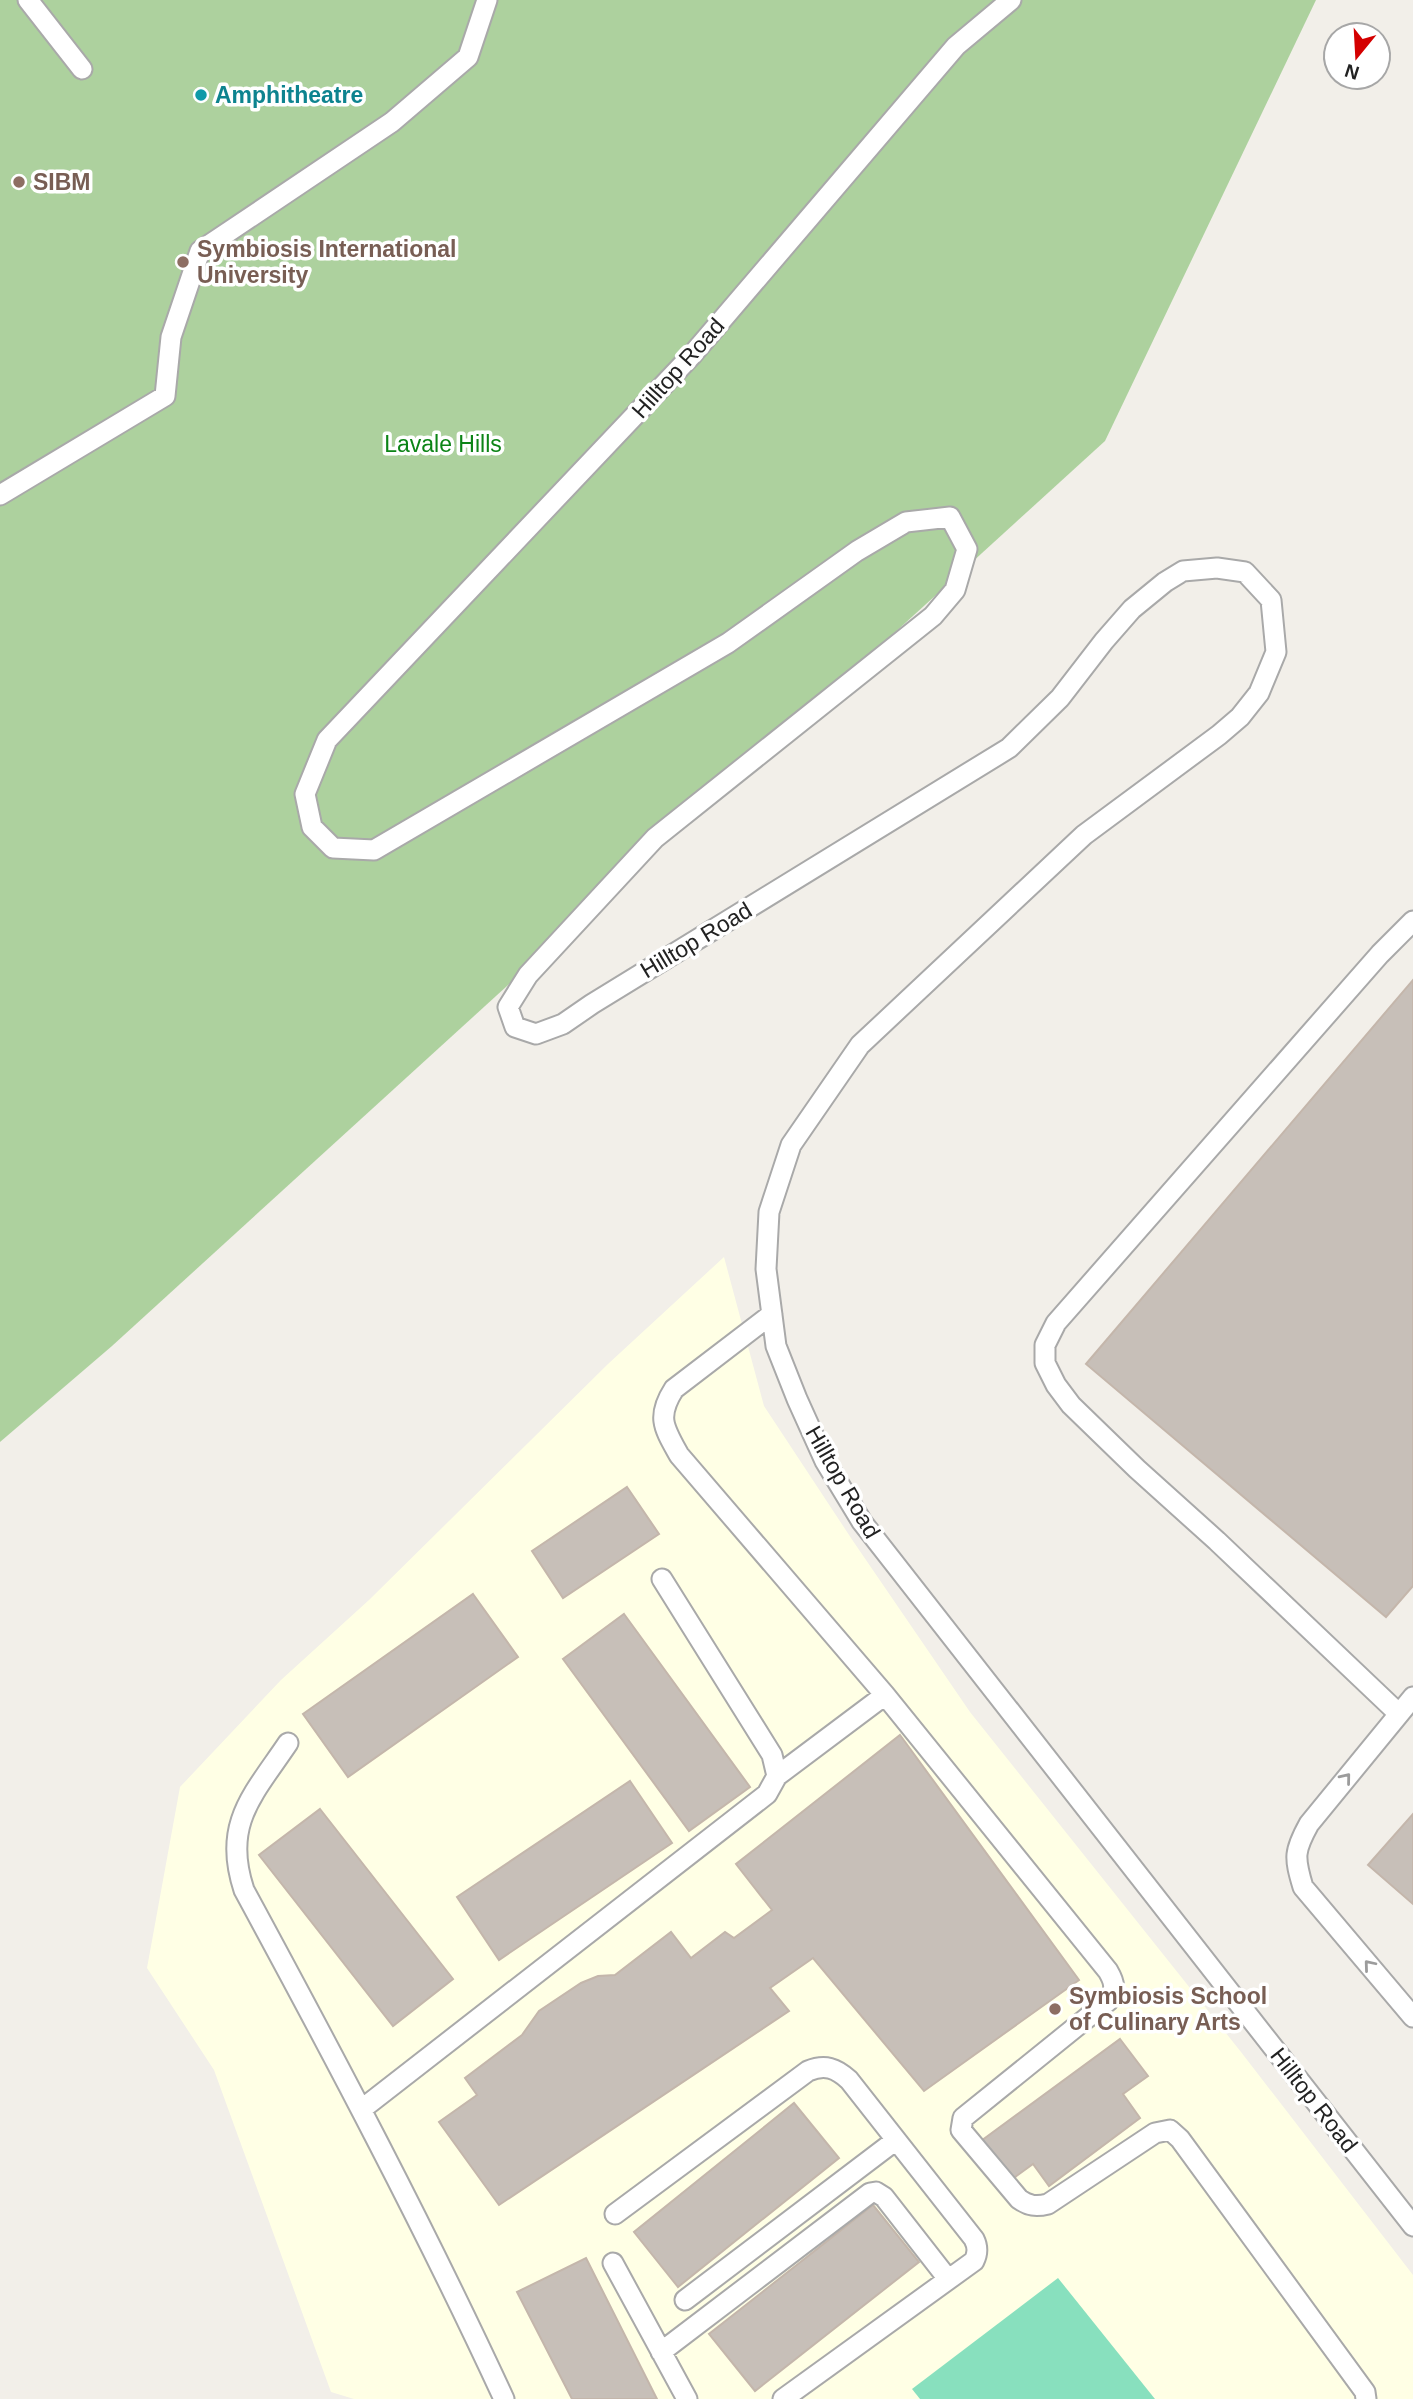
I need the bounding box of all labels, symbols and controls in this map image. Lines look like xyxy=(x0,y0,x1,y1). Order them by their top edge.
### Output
north arrow xyxy=(1322,21,1392,91)
text: N xyxy=(1342,60,1362,84)
place label: Amphitheatre xyxy=(215,82,363,108)
marker: Amphitheatre xyxy=(193,87,209,103)
place label: SIBM xyxy=(33,169,91,195)
marker: SIBM xyxy=(11,174,27,190)
place label: Symbiosis International University xyxy=(197,236,456,288)
marker: Symbiosis International University xyxy=(175,254,191,270)
street label: Hilltop Road xyxy=(626,313,730,423)
park label: Lavale Hills xyxy=(384,431,502,457)
street label: Hilltop Road xyxy=(636,897,756,983)
street label: Hilltop Road xyxy=(800,1421,886,1543)
one-way arrow xyxy=(1338,1774,1350,1787)
one-way arrow xyxy=(1365,1960,1377,1973)
place label: Symbiosis School of Culinary Arts xyxy=(1069,1983,1267,2035)
marker: Symbiosis School of Culinary Arts xyxy=(1047,2001,1063,2017)
street label: Hilltop Road xyxy=(1265,2043,1363,2157)

